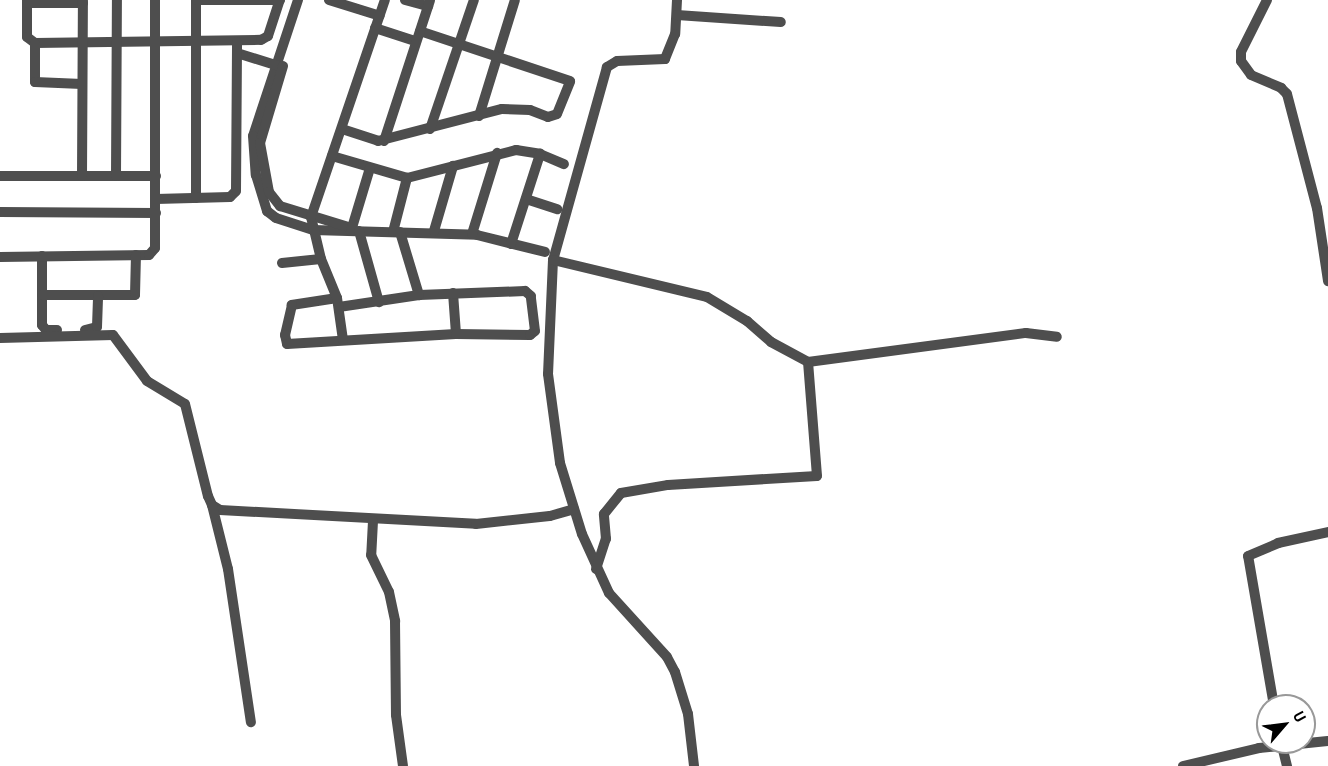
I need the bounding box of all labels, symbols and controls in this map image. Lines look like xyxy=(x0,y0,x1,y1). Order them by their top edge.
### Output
north arrow xyxy=(1256,694,1316,754)
text: U xyxy=(1288,707,1312,726)

